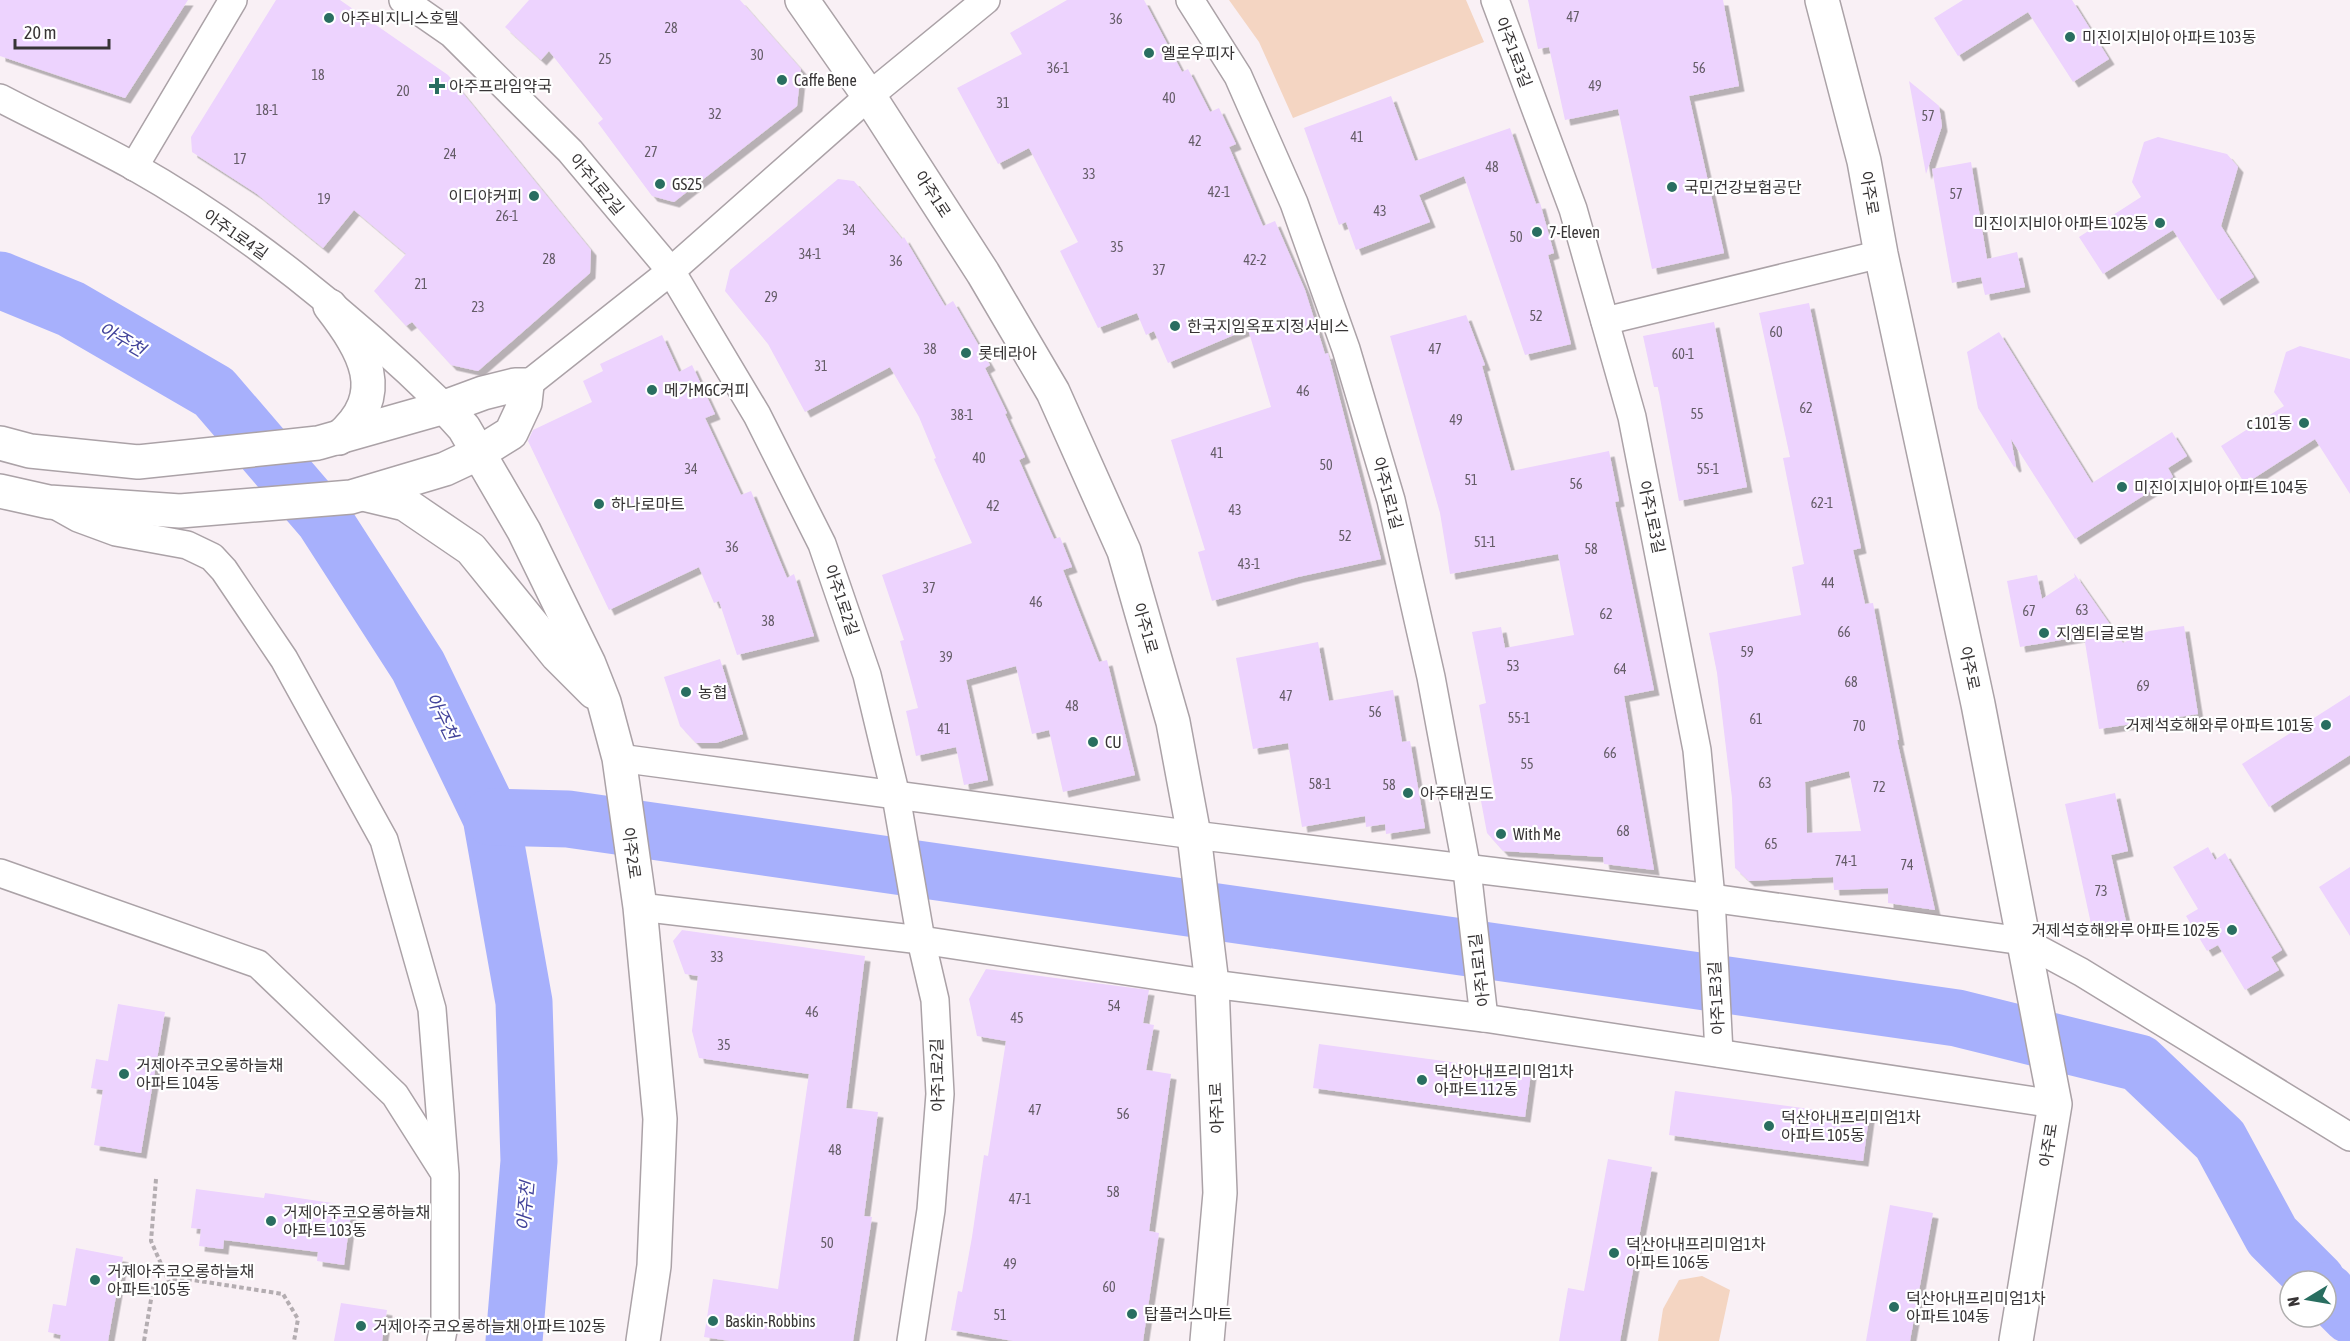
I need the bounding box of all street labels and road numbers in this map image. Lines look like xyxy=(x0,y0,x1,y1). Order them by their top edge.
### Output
street label: 아주1로3길 xyxy=(1492,14,1536,90)
street label: 아주1로2길 xyxy=(566,150,628,218)
street label: 아주1로 xyxy=(911,167,955,221)
street label: 아주로 xyxy=(1857,170,1883,217)
street label: 아주1로4길 xyxy=(201,205,271,263)
street label: 아주1로1길 xyxy=(1370,455,1406,531)
street label: 아주1로3길 xyxy=(1636,479,1668,555)
street label: 아주1로2길 xyxy=(821,562,863,638)
street label: 아주1로 xyxy=(1130,601,1162,656)
street label: 아주로 xyxy=(1957,645,1983,692)
street label: 아주2로 xyxy=(619,826,645,880)
street label: 아주1로1길 xyxy=(1466,932,1492,1008)
street label: 아주1로3길 xyxy=(1705,961,1727,1035)
street label: 아주1로2길 xyxy=(927,1038,947,1112)
street label: 아주1로 xyxy=(1206,1082,1226,1134)
street label: 아주로 xyxy=(2036,1122,2060,1168)

